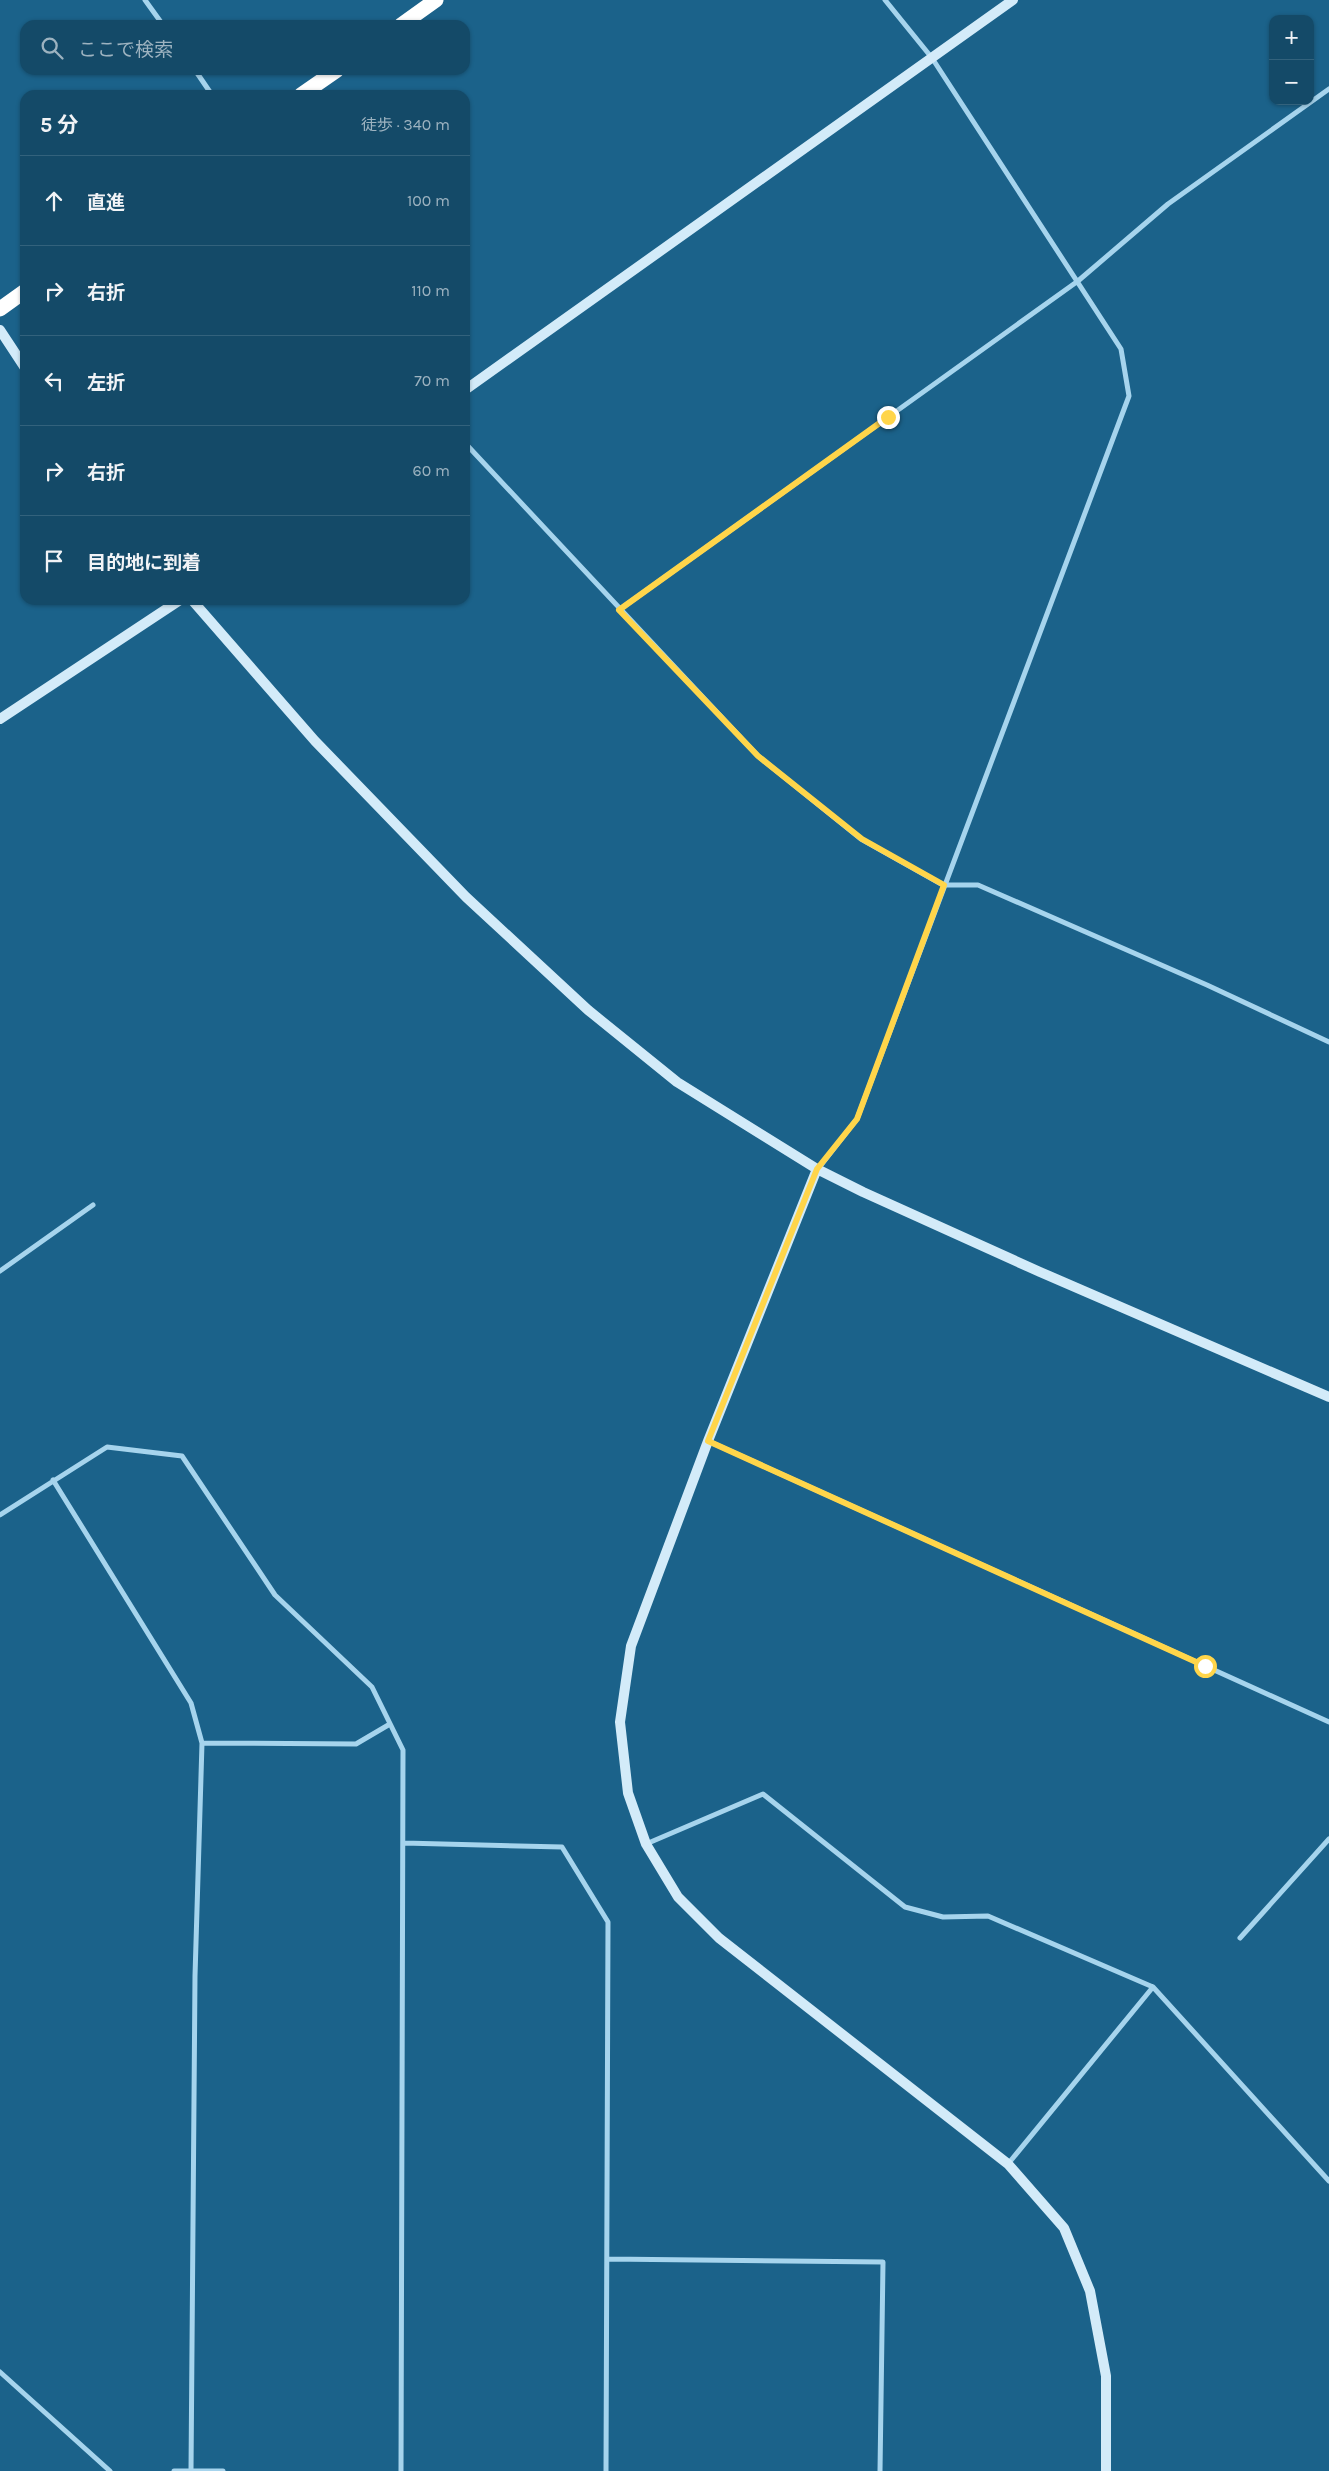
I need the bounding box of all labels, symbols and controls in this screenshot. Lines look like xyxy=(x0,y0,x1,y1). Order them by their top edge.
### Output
map controls xyxy=(1269,15,1314,105)
button: + xyxy=(1269,15,1314,60)
search box xyxy=(20,20,470,75)
icon: search xyxy=(38,34,66,62)
text: ここで検索 xyxy=(78,39,173,61)
button: − xyxy=(1269,60,1314,105)
text: 5 分 xyxy=(40,113,79,137)
text: 徒歩 · 340 m xyxy=(361,115,450,134)
icon: ahead xyxy=(40,187,68,215)
text: 100 m xyxy=(407,191,450,210)
text: 直進 xyxy=(87,192,125,214)
icon: right xyxy=(40,277,68,305)
text: 110 m xyxy=(411,281,450,300)
text: 右折 xyxy=(87,282,125,304)
icon: left xyxy=(40,367,68,395)
text: 70 m xyxy=(414,371,450,390)
text: 左折 xyxy=(87,372,125,394)
route end xyxy=(877,406,900,429)
icon: right xyxy=(40,457,68,485)
text: 60 m xyxy=(413,461,450,480)
text: 右折 xyxy=(87,462,125,484)
icon: arrive xyxy=(40,547,68,575)
text: 目的地に到着 xyxy=(87,552,201,574)
route start xyxy=(1194,1655,1217,1678)

